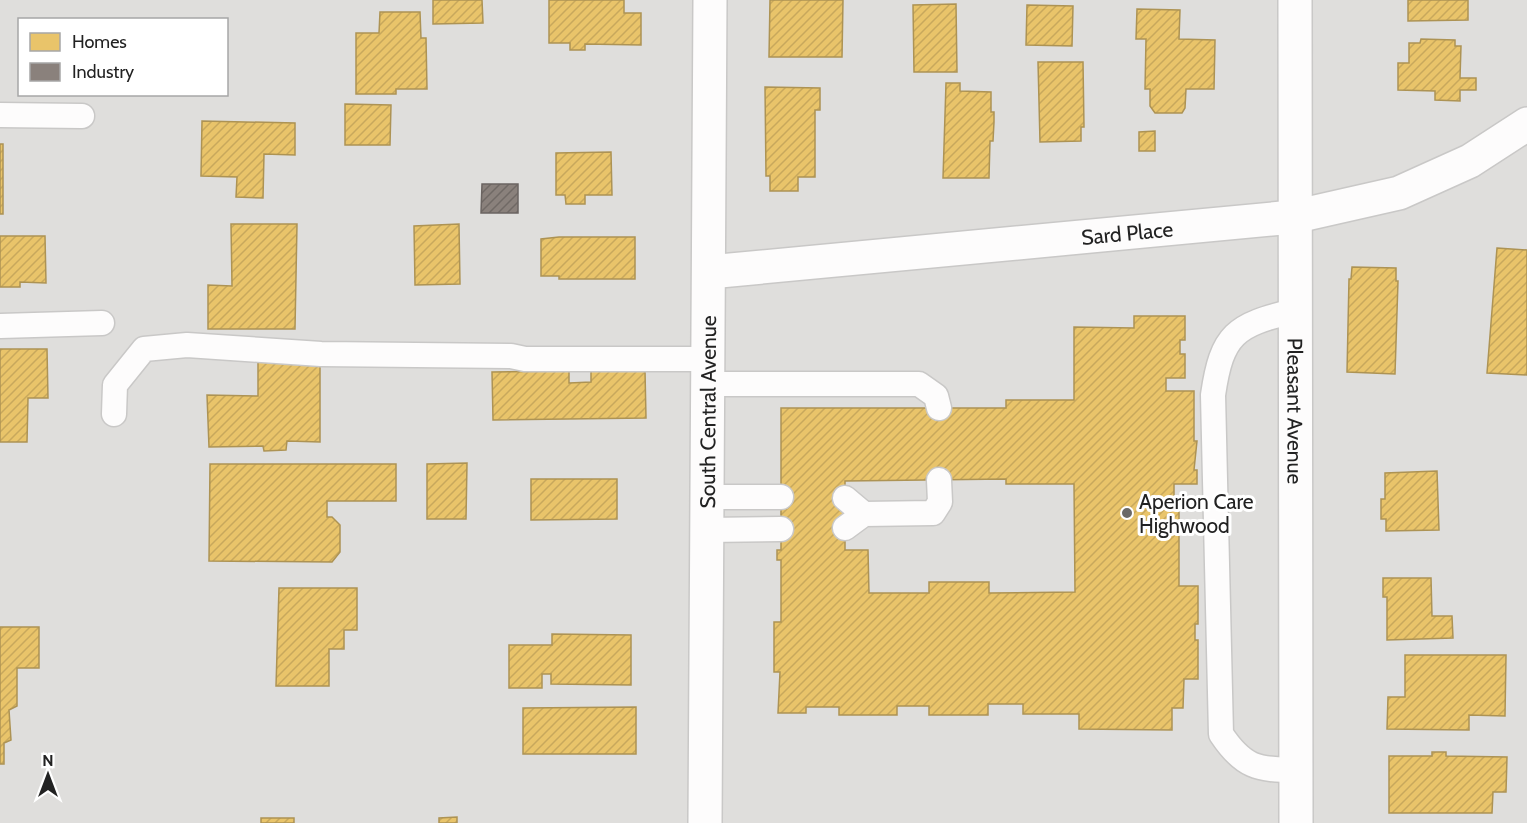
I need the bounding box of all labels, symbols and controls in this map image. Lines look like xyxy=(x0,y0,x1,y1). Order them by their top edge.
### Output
legend xyxy=(18,18,228,96)
text: Homes xyxy=(72,31,127,53)
text: Industry xyxy=(72,61,134,83)
street label: Sard Place xyxy=(1080,216,1174,249)
street label: South Central Avenue xyxy=(694,315,721,509)
street label: Pleasant Avenue xyxy=(1283,338,1308,484)
place label: Aperion Care Highwood xyxy=(1139,489,1254,538)
marker: Aperion Care Highwood xyxy=(1120,506,1134,520)
north arrow xyxy=(18,745,78,805)
text: N xyxy=(42,751,54,770)

